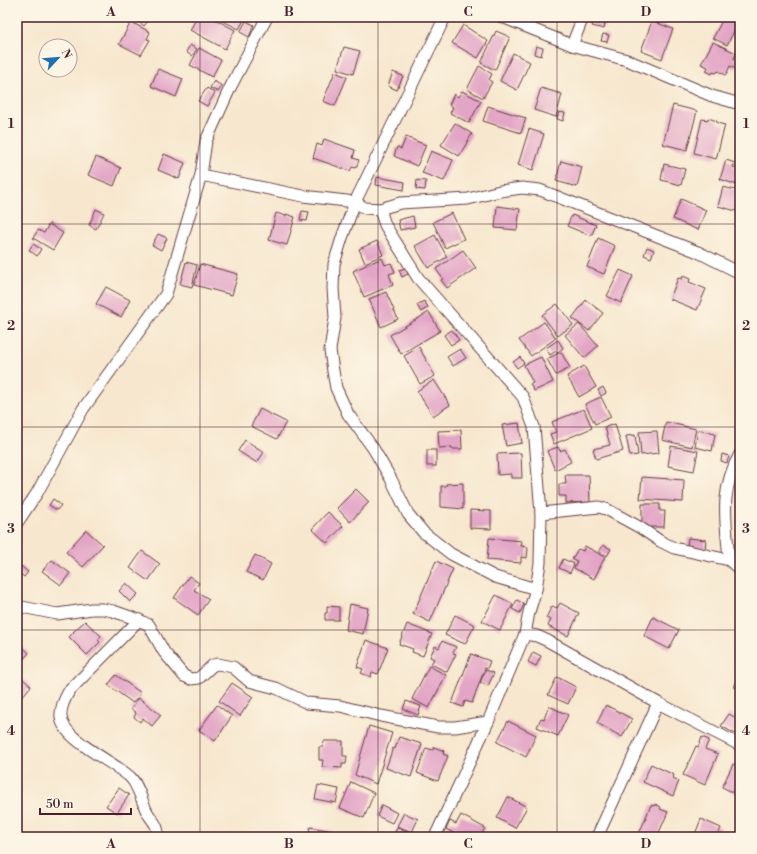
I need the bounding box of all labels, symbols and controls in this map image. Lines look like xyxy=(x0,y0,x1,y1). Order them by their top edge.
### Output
text: A xyxy=(105,4,116,20)
text: B xyxy=(284,4,294,20)
text: C xyxy=(463,4,473,20)
text: D xyxy=(641,4,651,20)
north arrow xyxy=(38,38,78,78)
text: N xyxy=(58,47,74,61)
text: 1 xyxy=(8,116,15,132)
text: 1 xyxy=(743,116,750,132)
text: 2 xyxy=(7,318,15,334)
text: 2 xyxy=(742,318,750,334)
text: 3 xyxy=(7,521,15,537)
text: 3 xyxy=(742,521,750,537)
text: 4 xyxy=(7,723,16,739)
text: 4 xyxy=(742,723,751,739)
scale bar xyxy=(40,790,131,816)
text: 50 m xyxy=(46,797,74,812)
text: A xyxy=(105,836,116,852)
text: B xyxy=(284,836,294,852)
text: C xyxy=(463,836,473,852)
text: D xyxy=(641,836,651,852)

